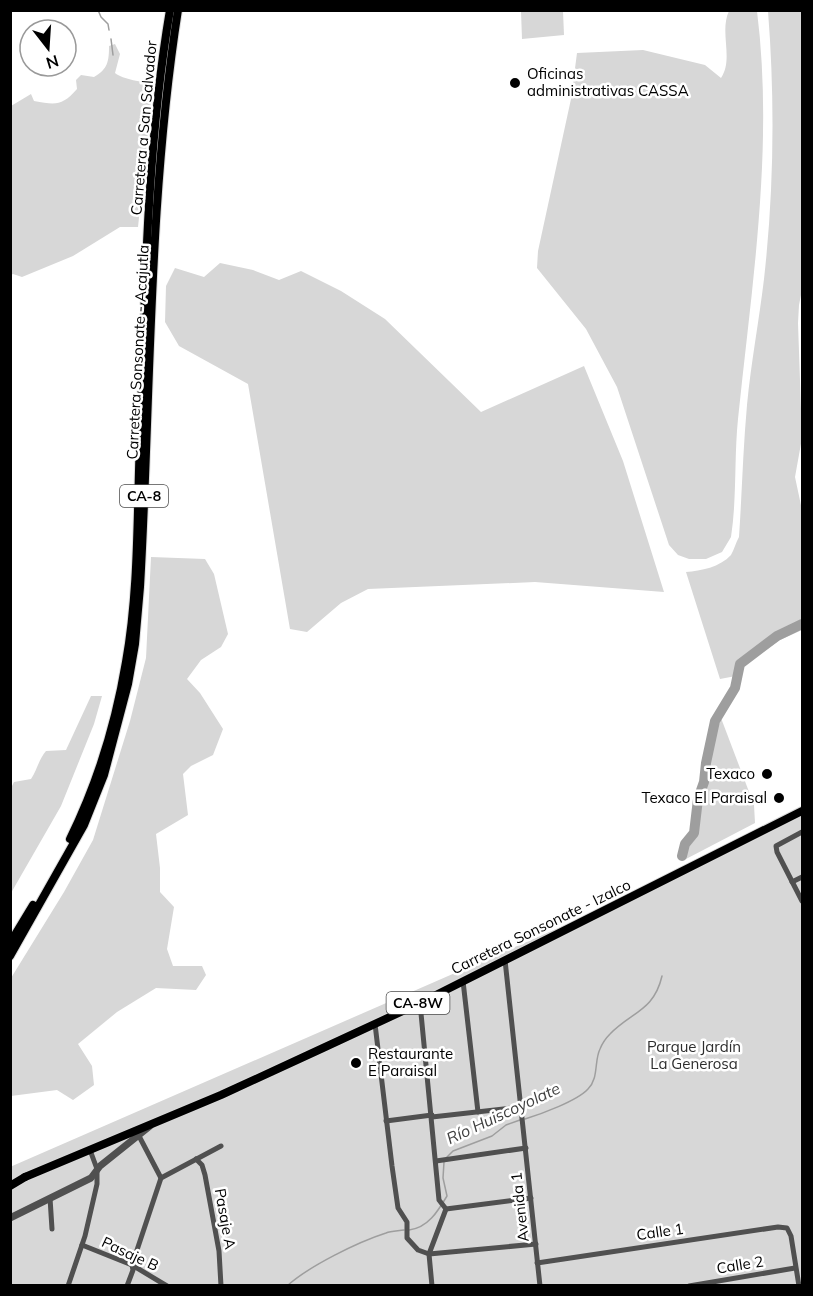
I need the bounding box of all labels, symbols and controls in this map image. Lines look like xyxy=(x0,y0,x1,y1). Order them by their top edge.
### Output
north arrow xyxy=(18,18,78,78)
street label: Carretera a San Salvador xyxy=(126,39,161,216)
text: N xyxy=(44,51,61,74)
place label: Oficinas administrativas CASSA xyxy=(527,64,689,100)
marker: Oficinas administrativas CASSA xyxy=(508,76,522,90)
street label: Carretera Sonsonate - Acajutla xyxy=(122,244,153,460)
road number: CA-8 xyxy=(120,485,168,507)
place label: Texaco xyxy=(706,764,755,783)
marker: Texaco xyxy=(760,767,774,781)
place label: Texaco El Paraisal xyxy=(642,788,767,807)
marker: Texaco El Paraisal xyxy=(772,791,786,805)
street label: Carretera Sonsonate - Izalco xyxy=(448,875,634,978)
road number: CA-8W xyxy=(386,992,450,1014)
park label: Parque Jardín La Generosa xyxy=(647,1037,741,1073)
place label: Restaurante E Paraisal xyxy=(368,1044,453,1080)
marker: Restaurante E Paraisal xyxy=(349,1056,363,1070)
water label: Río Huiscoyolate xyxy=(443,1078,563,1148)
street label: Avenida 1 xyxy=(506,1171,533,1243)
street label: Pasaje A xyxy=(211,1187,240,1251)
street label: Calle 1 xyxy=(635,1219,685,1244)
street label: Pasaje B xyxy=(99,1232,162,1275)
street label: Calle 2 xyxy=(715,1251,765,1278)

